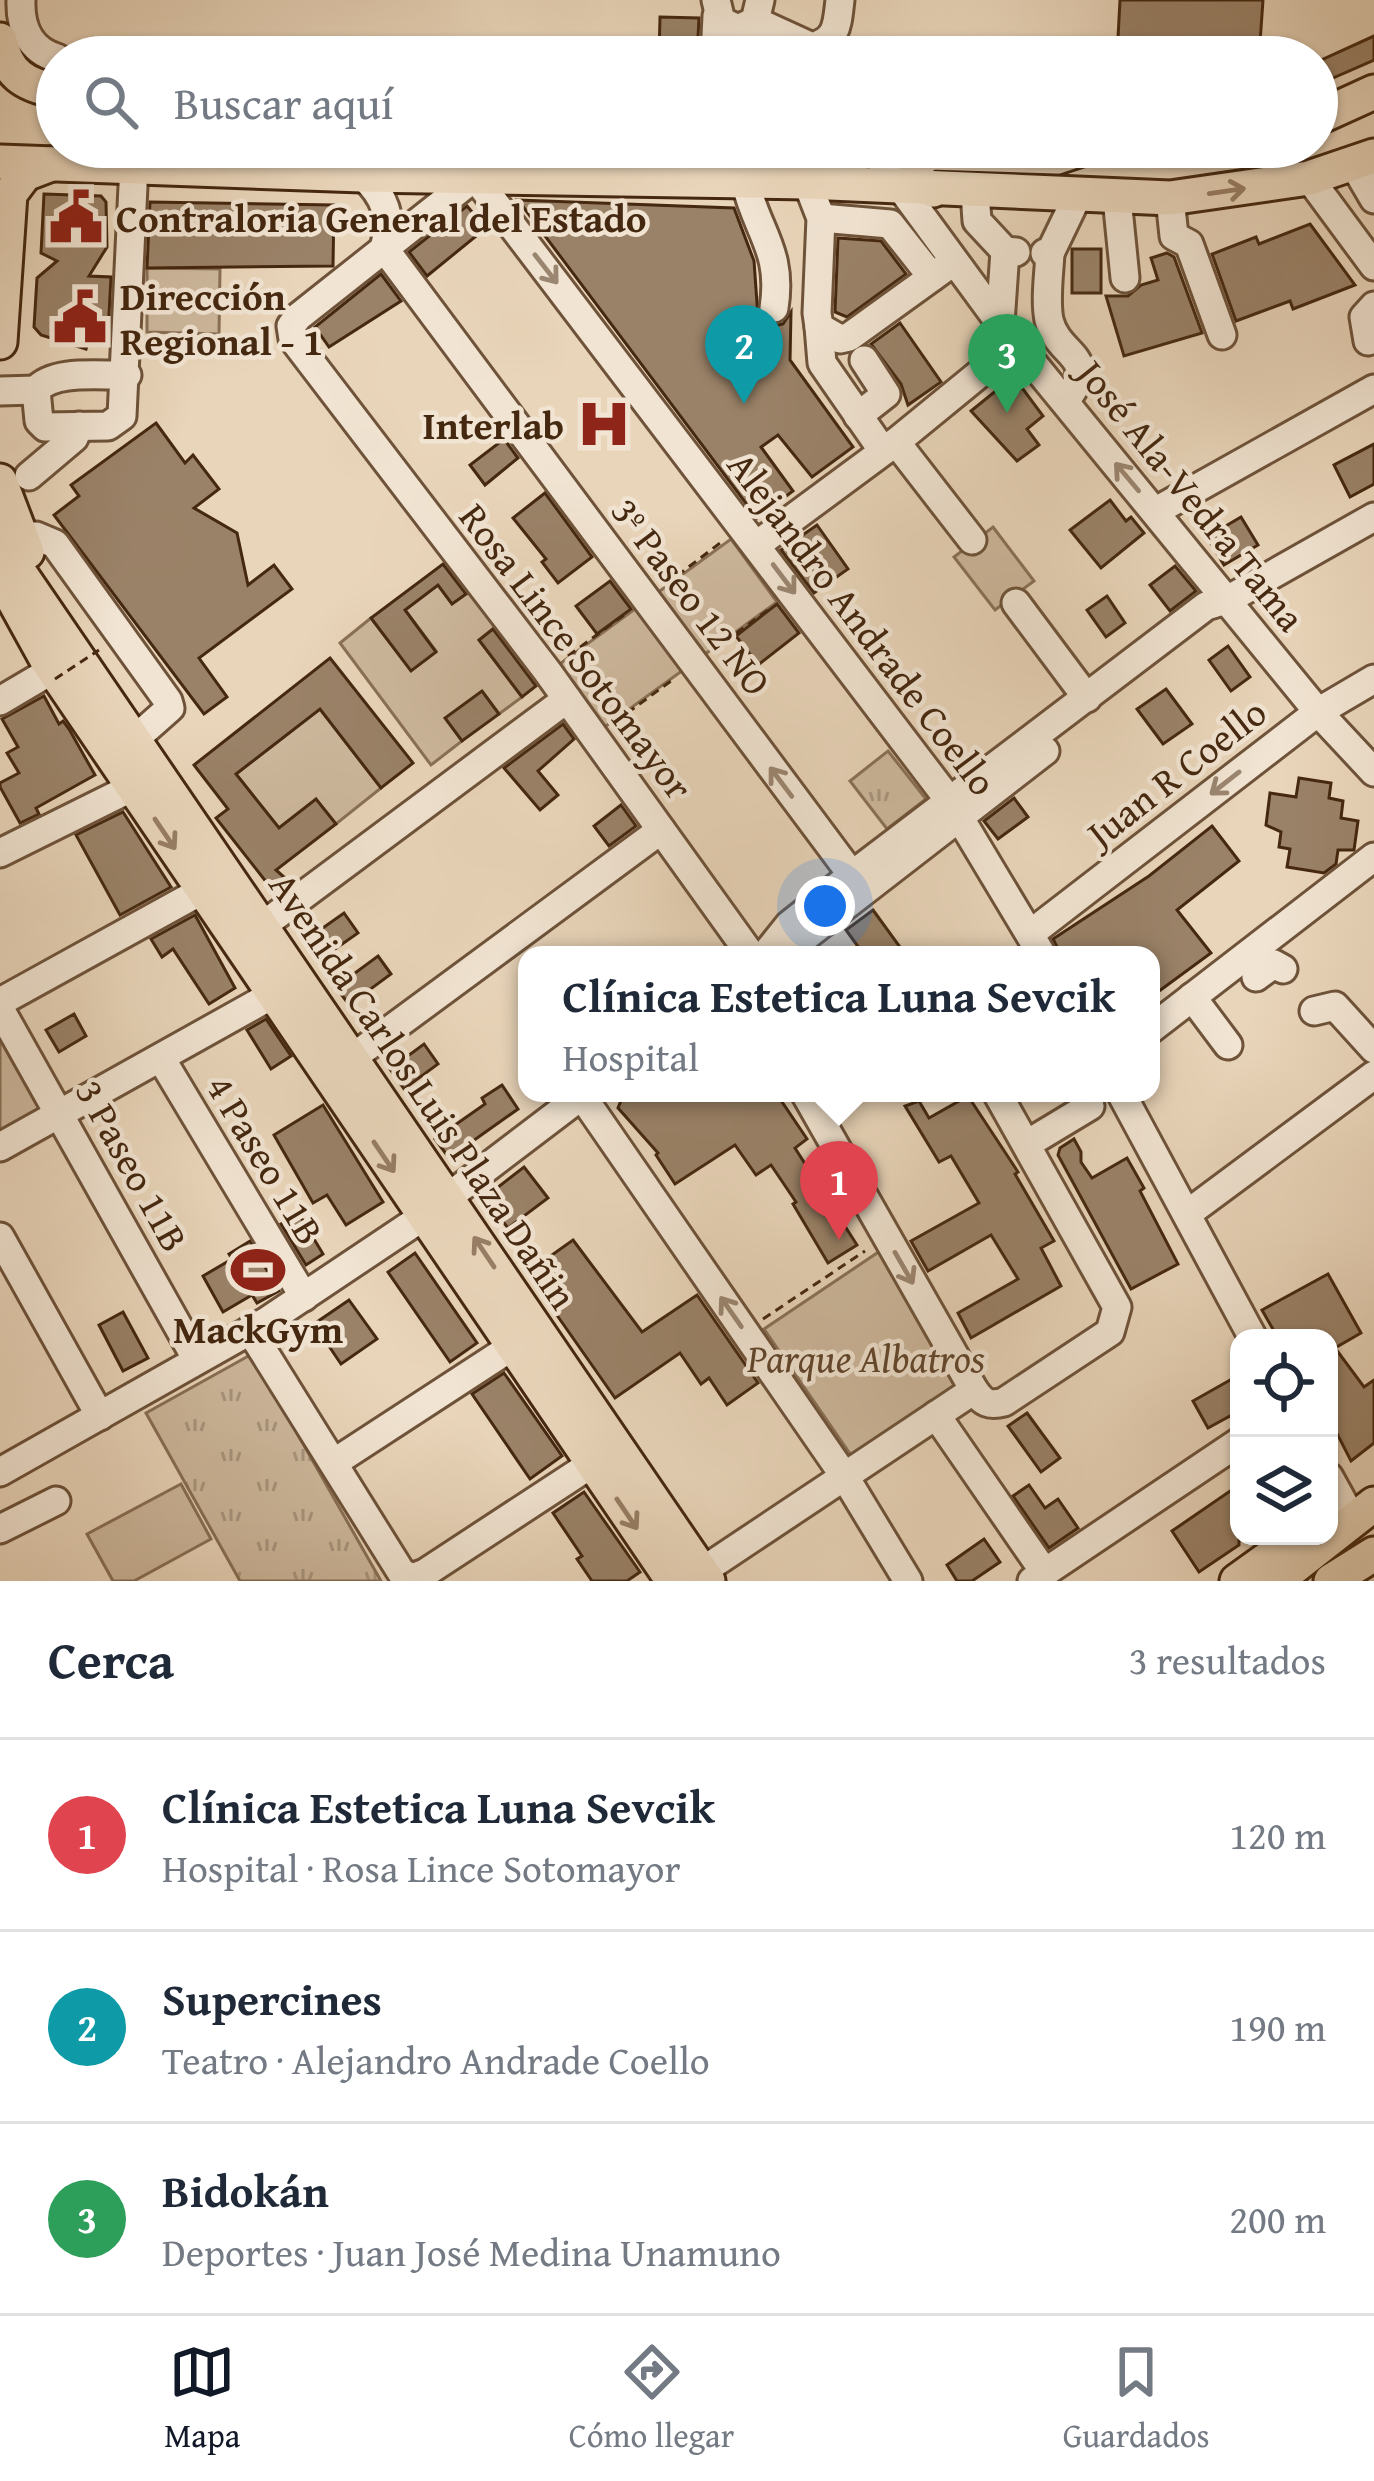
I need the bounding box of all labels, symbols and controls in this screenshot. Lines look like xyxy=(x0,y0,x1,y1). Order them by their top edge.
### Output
search box xyxy=(36,36,1338,168)
icon: search xyxy=(78,69,144,135)
text: Buscar aquí xyxy=(174,70,393,135)
one-way arrow xyxy=(1206,179,1245,202)
public building icon: Contraloria General del Estado xyxy=(47,188,105,246)
place label: Contraloria General del Estado xyxy=(116,189,647,246)
one-way arrow xyxy=(533,253,559,285)
place label: Dirección Regional - 1 xyxy=(120,267,323,369)
public building icon: Dirección Regional - 1 xyxy=(51,288,109,346)
pin: 2 xyxy=(705,305,783,404)
pin: 3 xyxy=(968,314,1046,413)
street label: José Ala-Vedra Tama xyxy=(1061,343,1320,644)
hospital icon: Interlab xyxy=(575,395,633,453)
place label: Interlab xyxy=(423,396,564,453)
street label: Alejandro Andrade Coello xyxy=(714,439,1012,807)
one-way arrow xyxy=(1114,461,1141,493)
street label: 3º Paseo 12 NO xyxy=(598,485,786,707)
street label: Rosa Lince Sotomayor xyxy=(446,491,708,811)
one-way arrow xyxy=(770,562,796,595)
street label: Juan R Coello xyxy=(1070,683,1278,864)
one-way arrow xyxy=(769,766,795,799)
one-way arrow xyxy=(1210,769,1242,796)
one-way arrow xyxy=(152,817,177,851)
street label: Avenida Carlos Luis Plaza Dañin xyxy=(256,860,592,1320)
your location xyxy=(795,876,855,936)
popup xyxy=(518,946,1160,1102)
text: Clínica Estetica Luna Sevcik xyxy=(563,963,1115,1028)
text: Hospital xyxy=(563,1028,699,1085)
street label: 4 Paseo 11B xyxy=(193,1063,339,1255)
street label: 3 Paseo 11B xyxy=(62,1069,204,1261)
one-way arrow xyxy=(372,1139,397,1173)
pin: 1 xyxy=(800,1141,878,1240)
one-way arrow xyxy=(472,1236,497,1269)
sports icon: MackGym xyxy=(229,1241,287,1299)
one-way arrow xyxy=(893,1249,917,1284)
one-way arrow xyxy=(719,1295,744,1329)
place label: MackGym xyxy=(173,1300,344,1357)
park label: Parque Albatros xyxy=(746,1329,985,1386)
map controls xyxy=(1230,1329,1338,1545)
button: locate xyxy=(1230,1329,1338,1437)
button: layers xyxy=(1230,1437,1338,1545)
one-way arrow xyxy=(615,1497,640,1530)
text: Cerca xyxy=(48,1622,174,1697)
text: 3 resultados xyxy=(1129,1631,1326,1688)
text: Clínica Estetica Luna Sevcik xyxy=(162,1774,715,1839)
text: 1 xyxy=(77,1806,97,1863)
text: 120 m xyxy=(1229,1806,1326,1863)
text: Hospital · Rosa Lince Sotomayor xyxy=(162,1839,680,1896)
text: Supercines xyxy=(162,1966,382,2031)
text: 2 xyxy=(77,1998,97,2055)
text: 190 m xyxy=(1229,1998,1326,2055)
text: Teatro · Alejandro Andrade Coello xyxy=(162,2031,710,2088)
text: Bidokán xyxy=(162,2158,329,2223)
text: 3 xyxy=(77,2190,97,2247)
text: 200 m xyxy=(1229,2190,1326,2247)
text: Deportes · Juan José Medina Unamuno xyxy=(162,2223,781,2280)
tab: Mapa xyxy=(164,2339,240,2459)
tab: Cómo llegar xyxy=(569,2339,734,2459)
tab: Guardados xyxy=(1063,2339,1210,2459)

